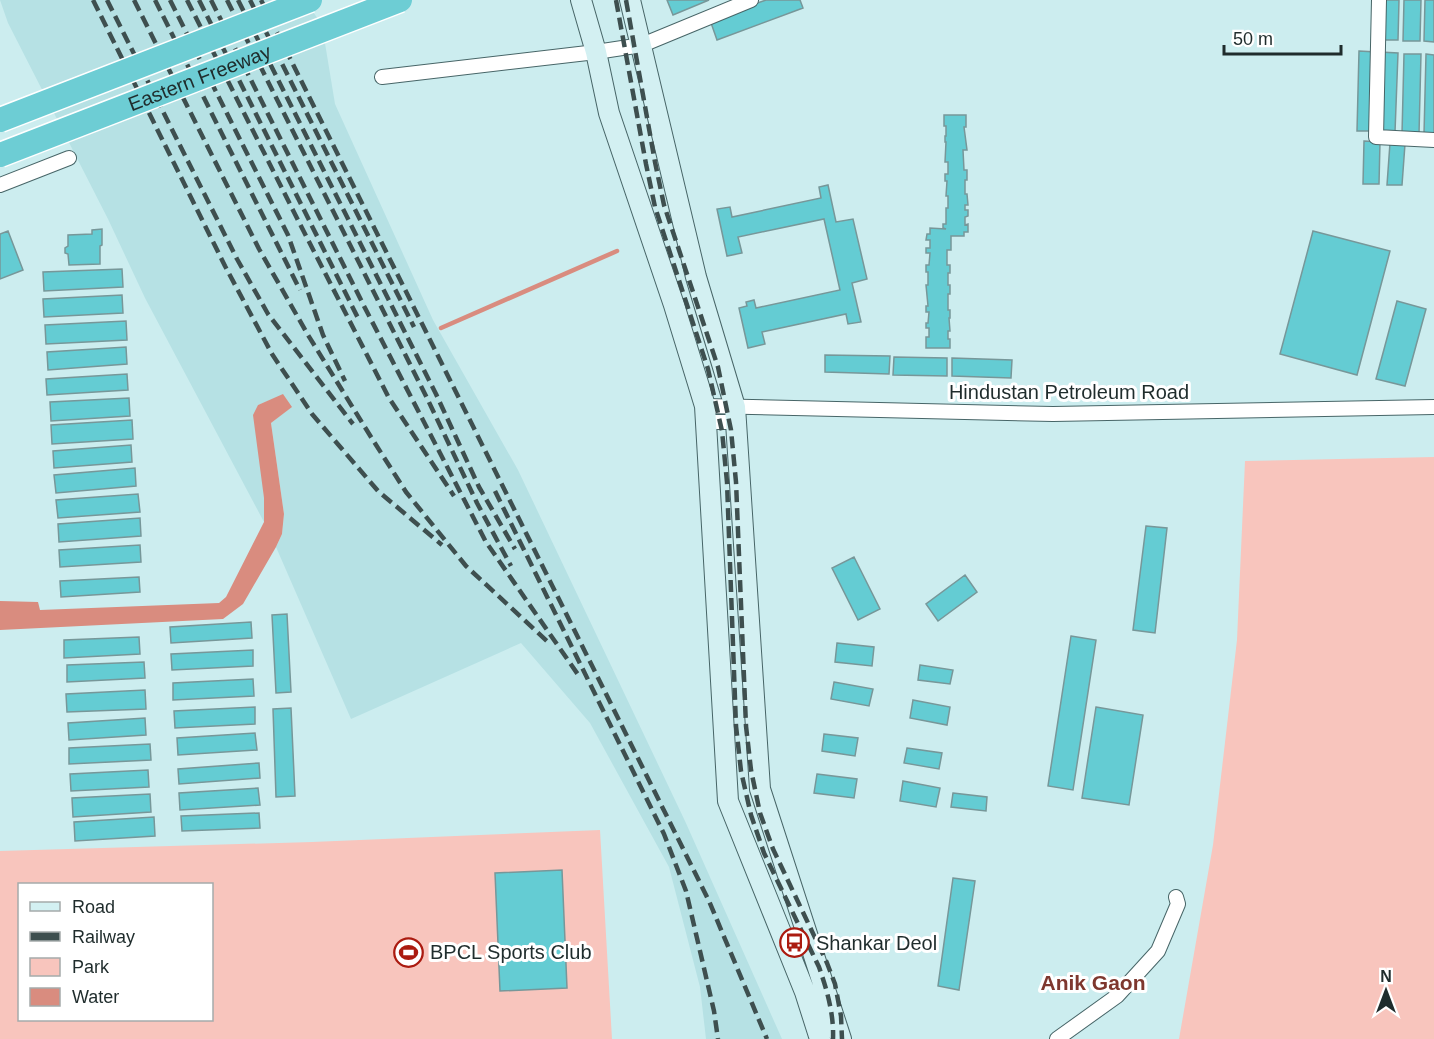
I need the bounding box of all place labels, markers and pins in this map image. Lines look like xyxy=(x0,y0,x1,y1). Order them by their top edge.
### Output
bus stop icon: Shankar Deol xyxy=(779,927,811,959)
place label: Shankar Deol xyxy=(816,932,937,954)
sports icon: BPCL Sports Club xyxy=(393,936,425,968)
place label: BPCL Sports Club xyxy=(430,941,592,963)

